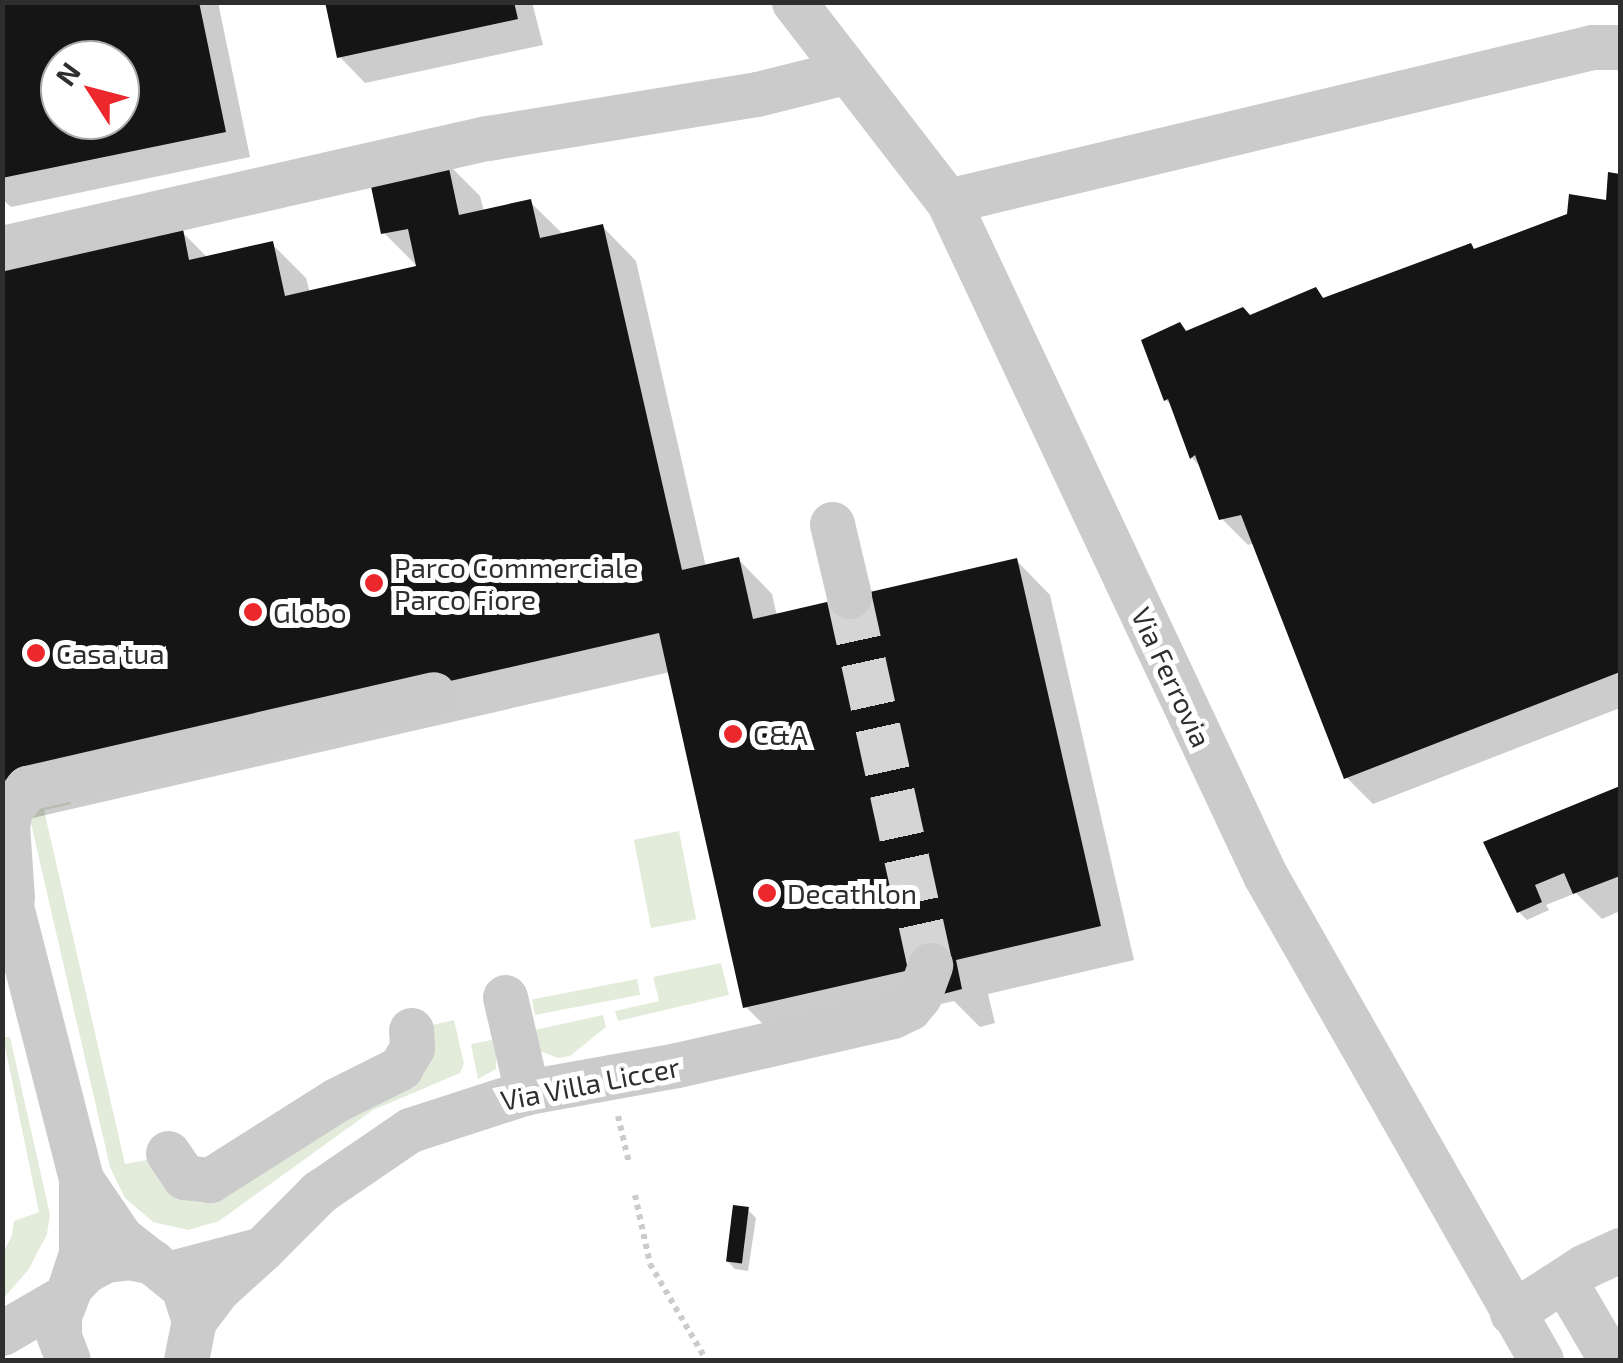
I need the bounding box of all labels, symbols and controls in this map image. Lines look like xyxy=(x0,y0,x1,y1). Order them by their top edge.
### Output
north arrow xyxy=(40,40,140,140)
text: N xyxy=(48,55,87,92)
place label: Parco Commerciale Parco Fiore xyxy=(394,550,638,616)
marker: Parco Commerciale Parco Fiore xyxy=(363,572,385,594)
place label: Globo xyxy=(273,595,347,629)
marker: Globo xyxy=(242,601,264,623)
street label: Via Ferrovia xyxy=(1125,602,1219,752)
place label: Casa tua xyxy=(56,636,165,670)
marker: Casa tua xyxy=(25,642,47,664)
place label: C&A xyxy=(753,717,808,751)
marker: C&A xyxy=(722,723,744,745)
place label: Decathlon xyxy=(787,876,917,910)
marker: Decathlon xyxy=(756,882,778,904)
street label: Via Villa Liccer xyxy=(497,1049,683,1117)

